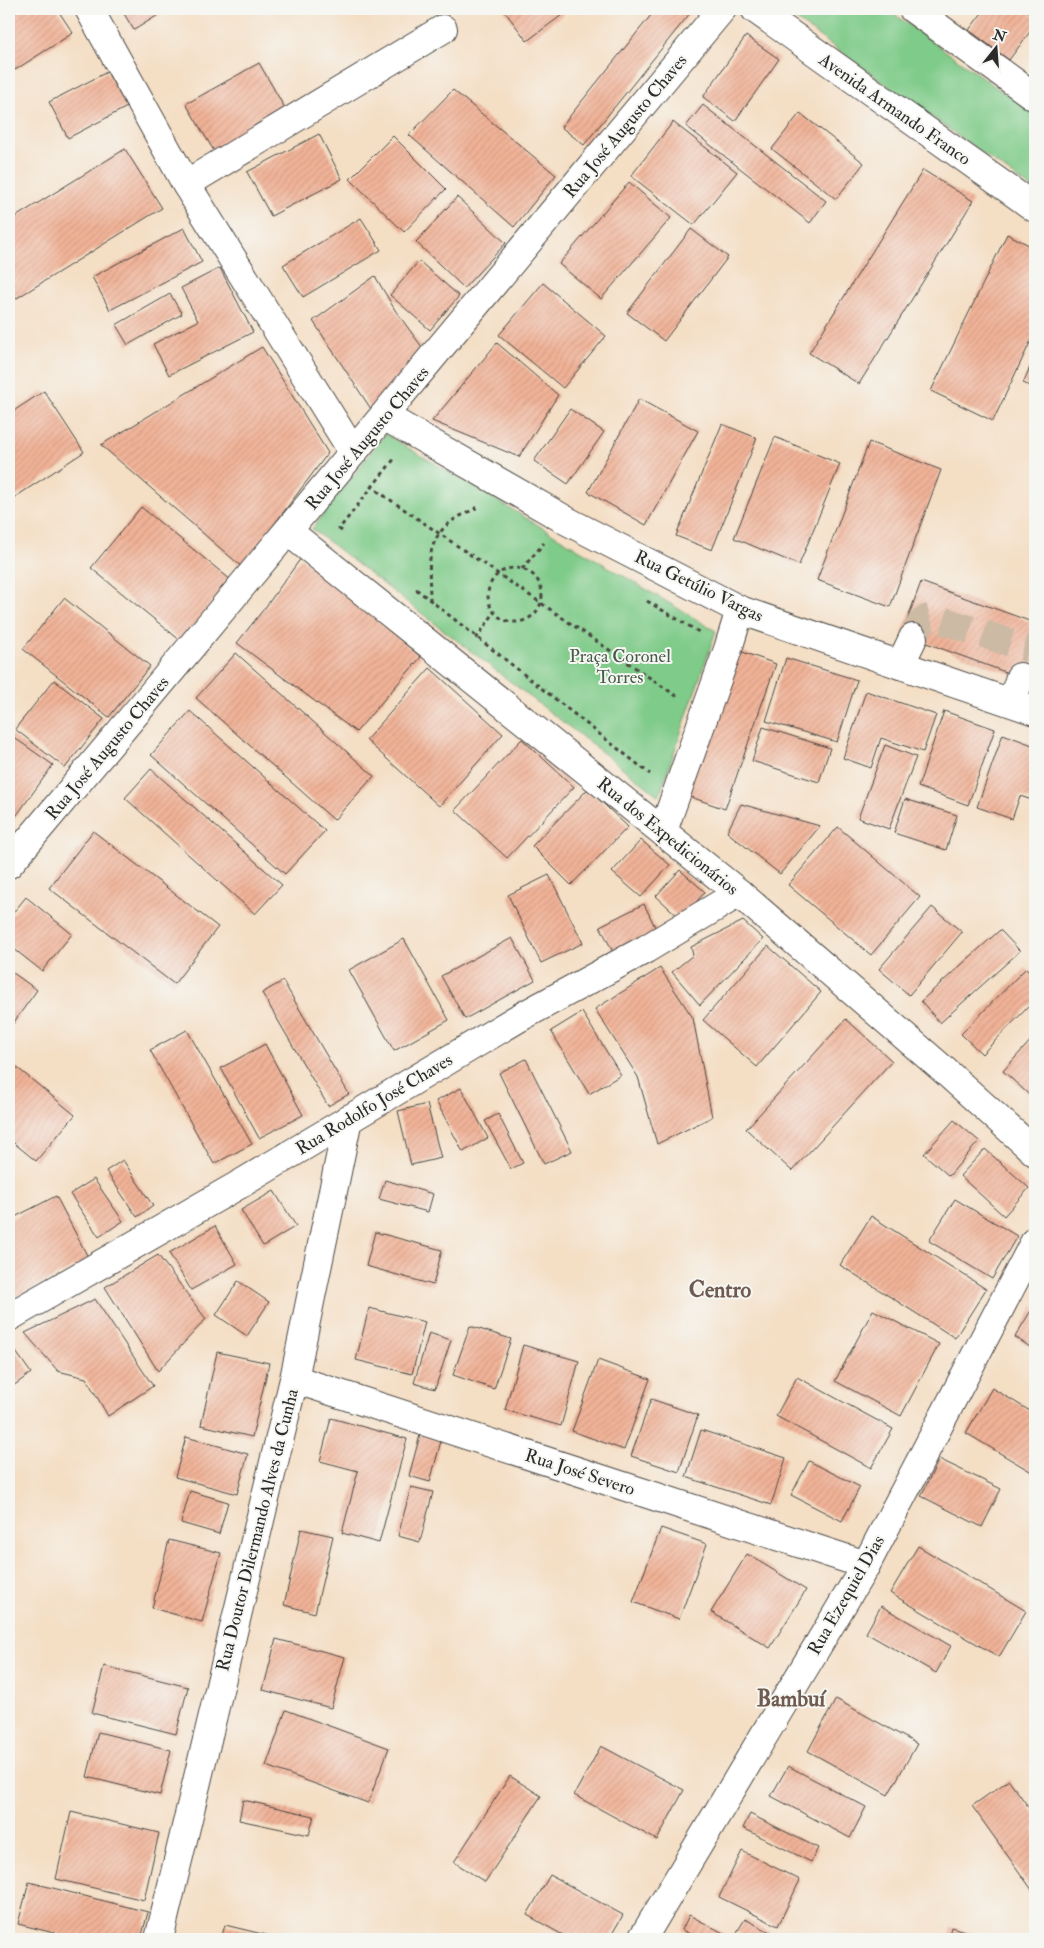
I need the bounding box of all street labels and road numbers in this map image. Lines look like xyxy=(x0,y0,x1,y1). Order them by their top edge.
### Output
street label: Avenida Armando Franco xyxy=(813,48,975,171)
street label: Rua José Augusto Chaves xyxy=(558,50,692,203)
street label: Rua José Augusto Chaves xyxy=(300,362,434,515)
street label: Rua Getúlio Vargas xyxy=(631,545,767,628)
street label: Rua José Augusto Chaves xyxy=(40,672,174,825)
street label: Rua dos Expedicionários xyxy=(592,772,743,901)
street label: Rua Rodolfo José Chaves xyxy=(292,1048,457,1160)
street label: Rua Doutor Dilermando Alves da Cunha xyxy=(211,1386,304,1674)
street label: Rua José Severo xyxy=(522,1444,638,1501)
street label: Rua Ezequiel Dias xyxy=(803,1531,890,1659)

